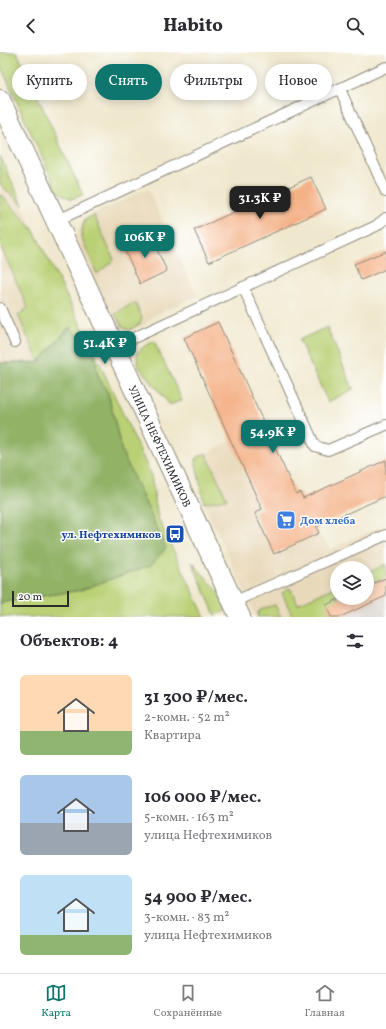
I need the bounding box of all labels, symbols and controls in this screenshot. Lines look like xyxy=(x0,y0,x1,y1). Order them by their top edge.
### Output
text: Habito xyxy=(163,14,223,39)
icon: back xyxy=(20,15,42,37)
icon: search xyxy=(344,15,366,37)
chip: Купить xyxy=(12,64,87,100)
chip: Снять xyxy=(95,64,162,100)
chip: Фильтры xyxy=(170,64,257,100)
chip: Новое xyxy=(265,64,332,100)
pin: 31.3K ₽ xyxy=(223,186,297,220)
text: 31.3K ₽ xyxy=(239,190,281,208)
pin: 106K ₽ xyxy=(112,225,178,259)
text: 106K ₽ xyxy=(124,229,166,247)
pin: 51.4K ₽ xyxy=(68,331,142,365)
text: 51.4K ₽ xyxy=(83,335,127,353)
street label: УЛИЦА НЕФТЕХИМИКОВ xyxy=(124,383,194,510)
pin: 54.9K ₽ xyxy=(236,420,310,454)
text: 54.9K ₽ xyxy=(250,424,296,442)
supermarket icon: Дом хлеба xyxy=(275,509,297,531)
place label: Дом хлеба xyxy=(300,514,356,529)
bus stop icon: ул. Нефтехимиков xyxy=(164,523,186,545)
place label: ул. Нефтехимиков xyxy=(62,528,161,543)
map controls xyxy=(330,561,374,605)
button: layers xyxy=(330,561,374,605)
scale bar xyxy=(12,589,69,608)
text: 20 m xyxy=(18,590,42,605)
text: Объектов: 4 xyxy=(20,630,118,653)
icon: filters xyxy=(344,630,366,652)
text: 31 300 ₽/мес. xyxy=(144,686,248,709)
icon: home xyxy=(52,691,100,739)
text: 2-комн. · 52 m² xyxy=(144,709,230,727)
text: Квартира xyxy=(144,727,201,745)
text: 106 000 ₽/мес. xyxy=(144,786,262,809)
icon: home xyxy=(52,791,100,839)
text: 5-комн. · 163 m² xyxy=(144,809,234,827)
text: улица Нефтехимиков xyxy=(144,827,272,845)
text: 54 900 ₽/мес. xyxy=(144,886,252,909)
icon: home xyxy=(52,891,100,939)
text: 3-комн. · 83 m² xyxy=(144,909,229,927)
text: улица Нефтехимиков xyxy=(144,927,272,945)
tab: Карта xyxy=(41,982,71,1021)
tab: Сохранённые xyxy=(153,982,222,1021)
tab: Главная xyxy=(305,982,345,1021)

